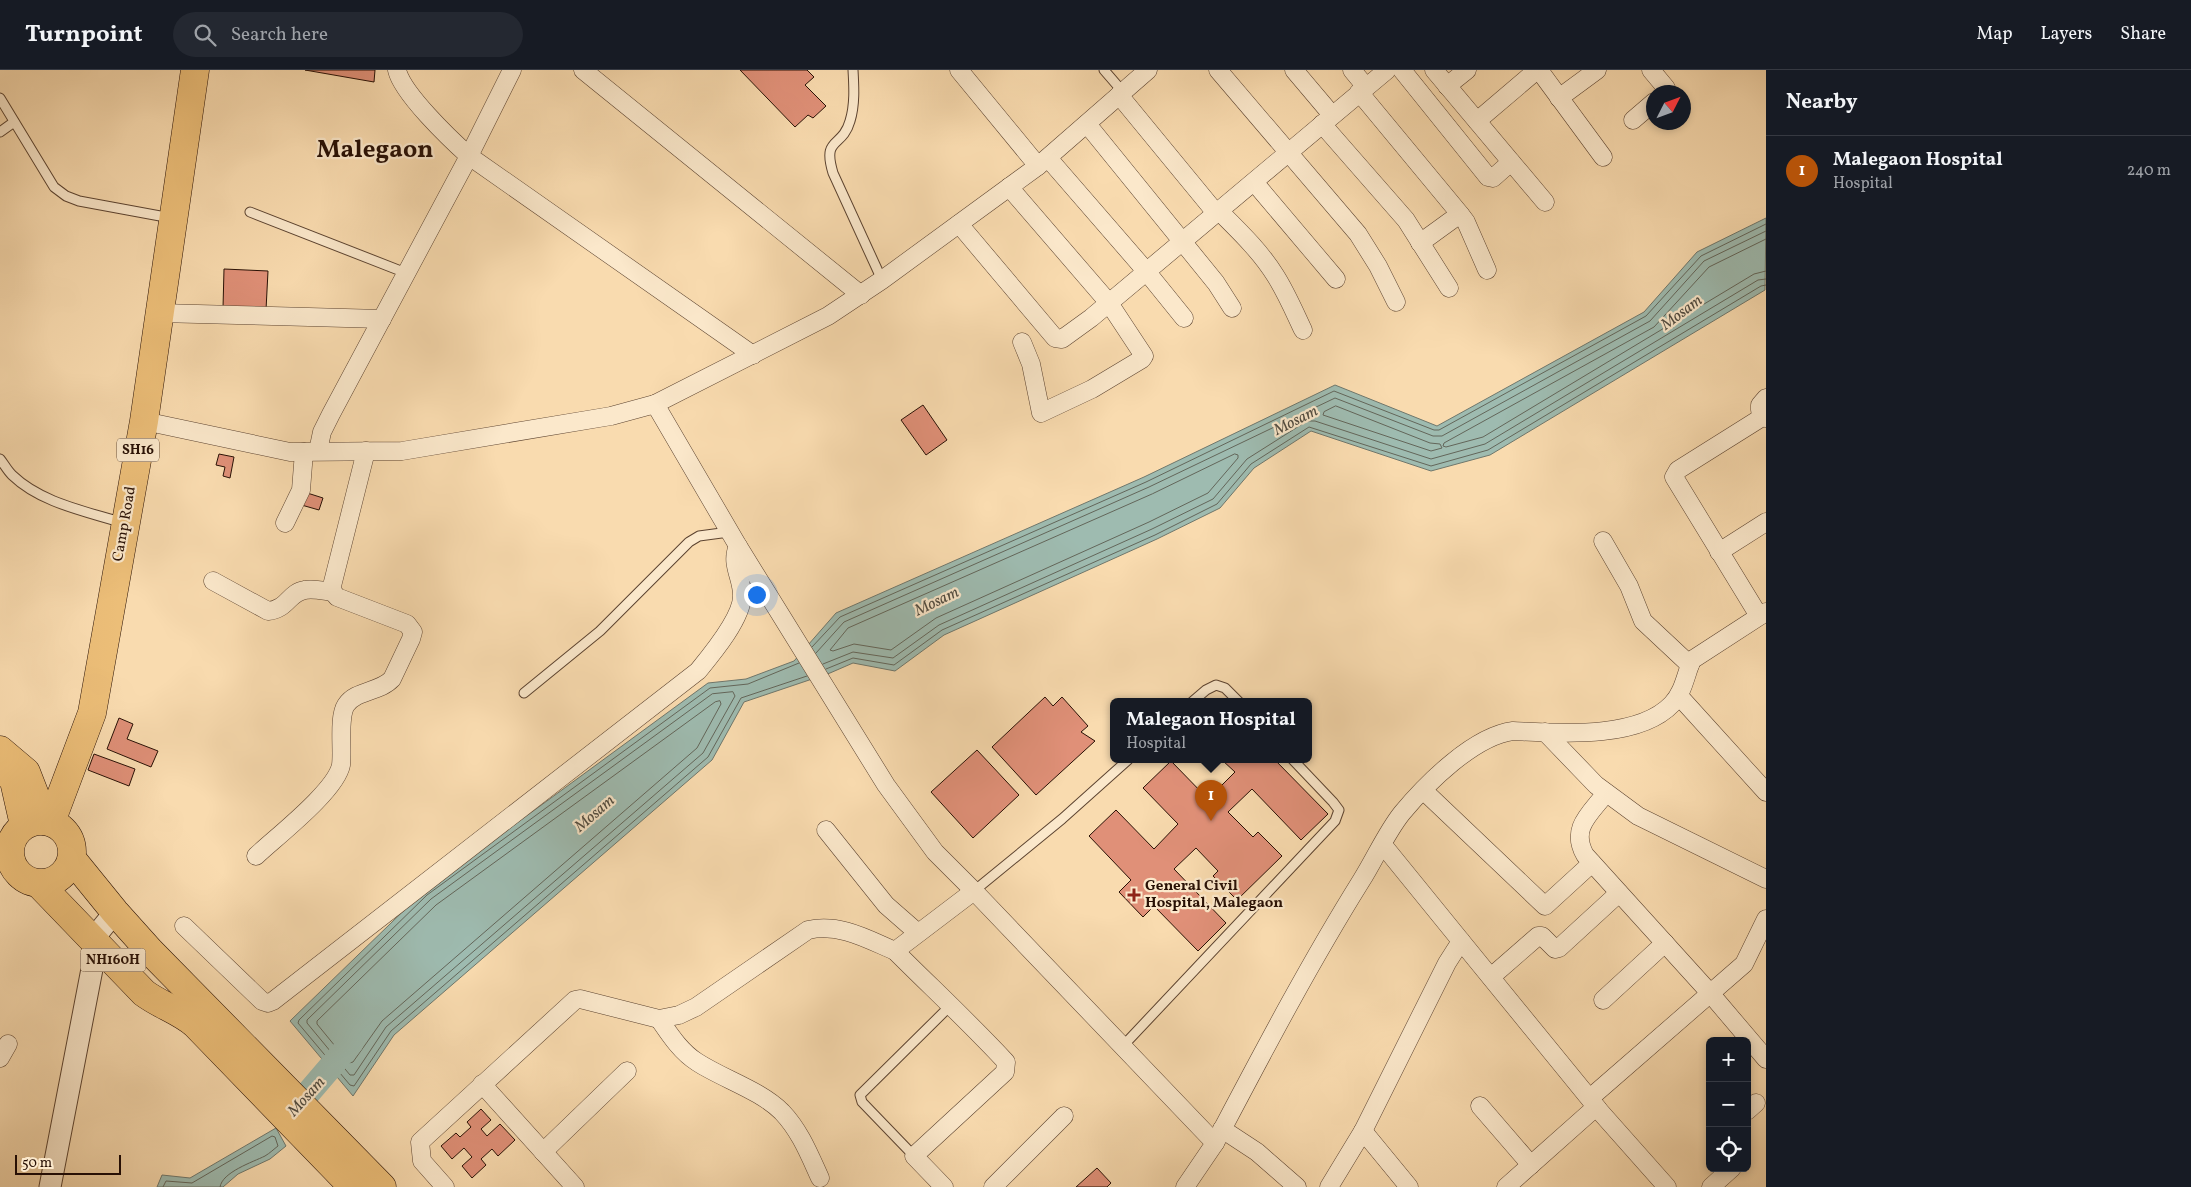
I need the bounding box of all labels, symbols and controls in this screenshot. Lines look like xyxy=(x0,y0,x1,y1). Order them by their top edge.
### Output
search box xyxy=(173,12,523,57)
text: Turnpoint xyxy=(25,18,143,52)
icon: search xyxy=(191,21,219,49)
text: Search here xyxy=(231,22,328,48)
text: Map xyxy=(1976,22,2012,47)
text: Layers xyxy=(2040,22,2092,47)
text: Share xyxy=(2120,22,2166,47)
north arrow xyxy=(1646,85,1691,130)
text: Nearby xyxy=(1786,88,1857,117)
district label: Malegaon xyxy=(316,133,434,168)
text: Malegaon Hospital xyxy=(1833,147,2003,173)
text: 1 xyxy=(1799,160,1805,182)
text: 240 m xyxy=(2127,160,2171,182)
text: Hospital xyxy=(1833,173,1893,195)
water label: Mosam xyxy=(1656,290,1707,336)
water label: Mosam xyxy=(1269,401,1322,442)
road number: SH16 xyxy=(117,438,159,462)
street label: Camp Road xyxy=(108,485,142,563)
your location xyxy=(744,582,770,608)
water label: Mosam xyxy=(910,582,963,623)
popup xyxy=(1110,698,1312,763)
text: Malegaon Hospital xyxy=(1126,707,1296,733)
text: Hospital xyxy=(1126,733,1186,755)
pin: 1 xyxy=(1195,780,1227,821)
water label: Mosam xyxy=(569,790,620,838)
place label: General Civil Hospital, Malegaon xyxy=(1145,876,1283,914)
marker: General Civil Hospital, Malegaon xyxy=(1127,888,1141,902)
road number: NH160H xyxy=(80,948,146,972)
map controls xyxy=(1706,1037,1751,1172)
button: + xyxy=(1706,1037,1751,1082)
water label: Mosam xyxy=(283,1072,331,1122)
button: − xyxy=(1706,1082,1751,1127)
button: locate xyxy=(1706,1127,1751,1172)
scale bar xyxy=(15,1152,121,1175)
text: 50 m xyxy=(22,1154,52,1173)

